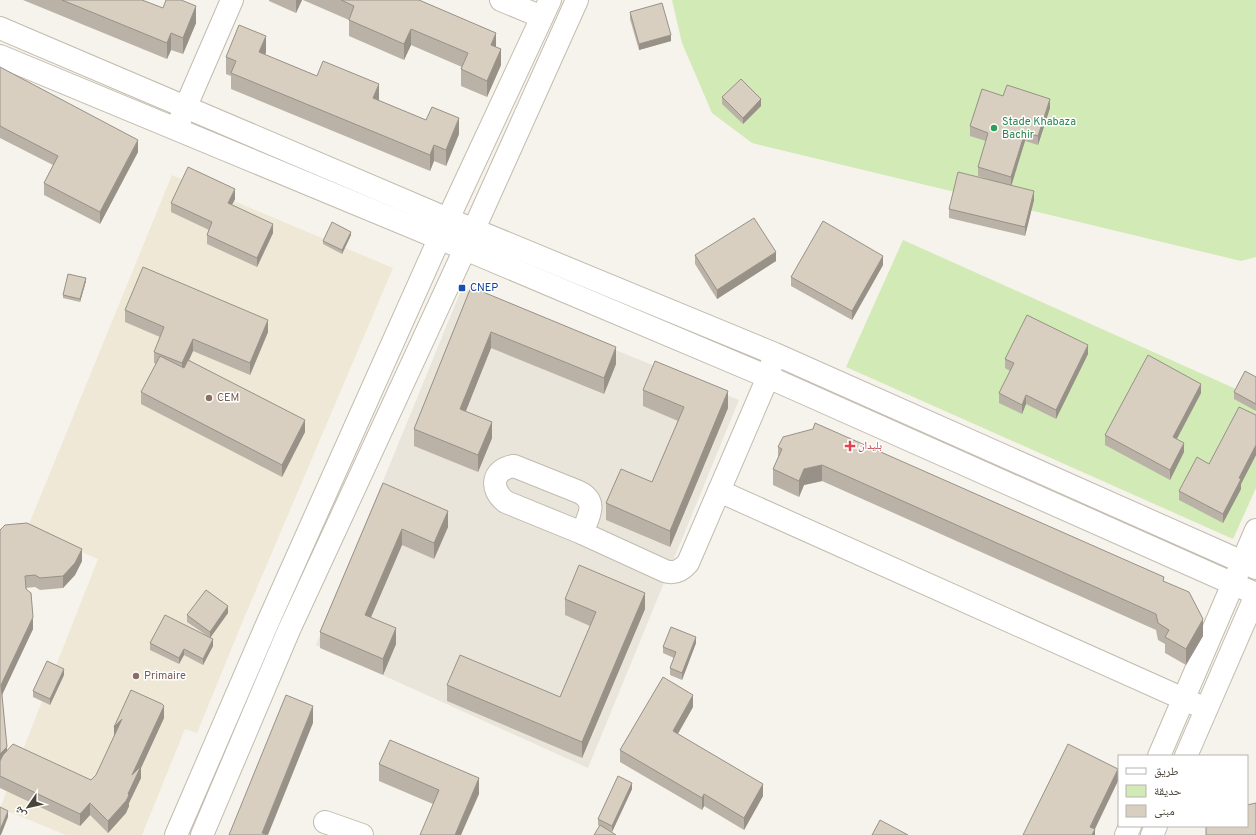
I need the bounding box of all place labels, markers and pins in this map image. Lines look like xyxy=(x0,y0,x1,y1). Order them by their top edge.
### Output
place label: Stade Khabaza Bachir xyxy=(1002,115,1076,142)
marker: Stade Khabaza Bachir xyxy=(989,123,999,133)
place label: CNEP xyxy=(470,281,498,295)
marker: CNEP xyxy=(457,283,467,293)
place label: CEM xyxy=(217,391,239,405)
marker: CEM xyxy=(204,393,214,403)
place label: بليدان xyxy=(858,439,882,453)
marker: بليدان xyxy=(845,441,855,451)
place label: Primaire xyxy=(144,669,186,683)
marker: Primaire xyxy=(131,671,141,681)

